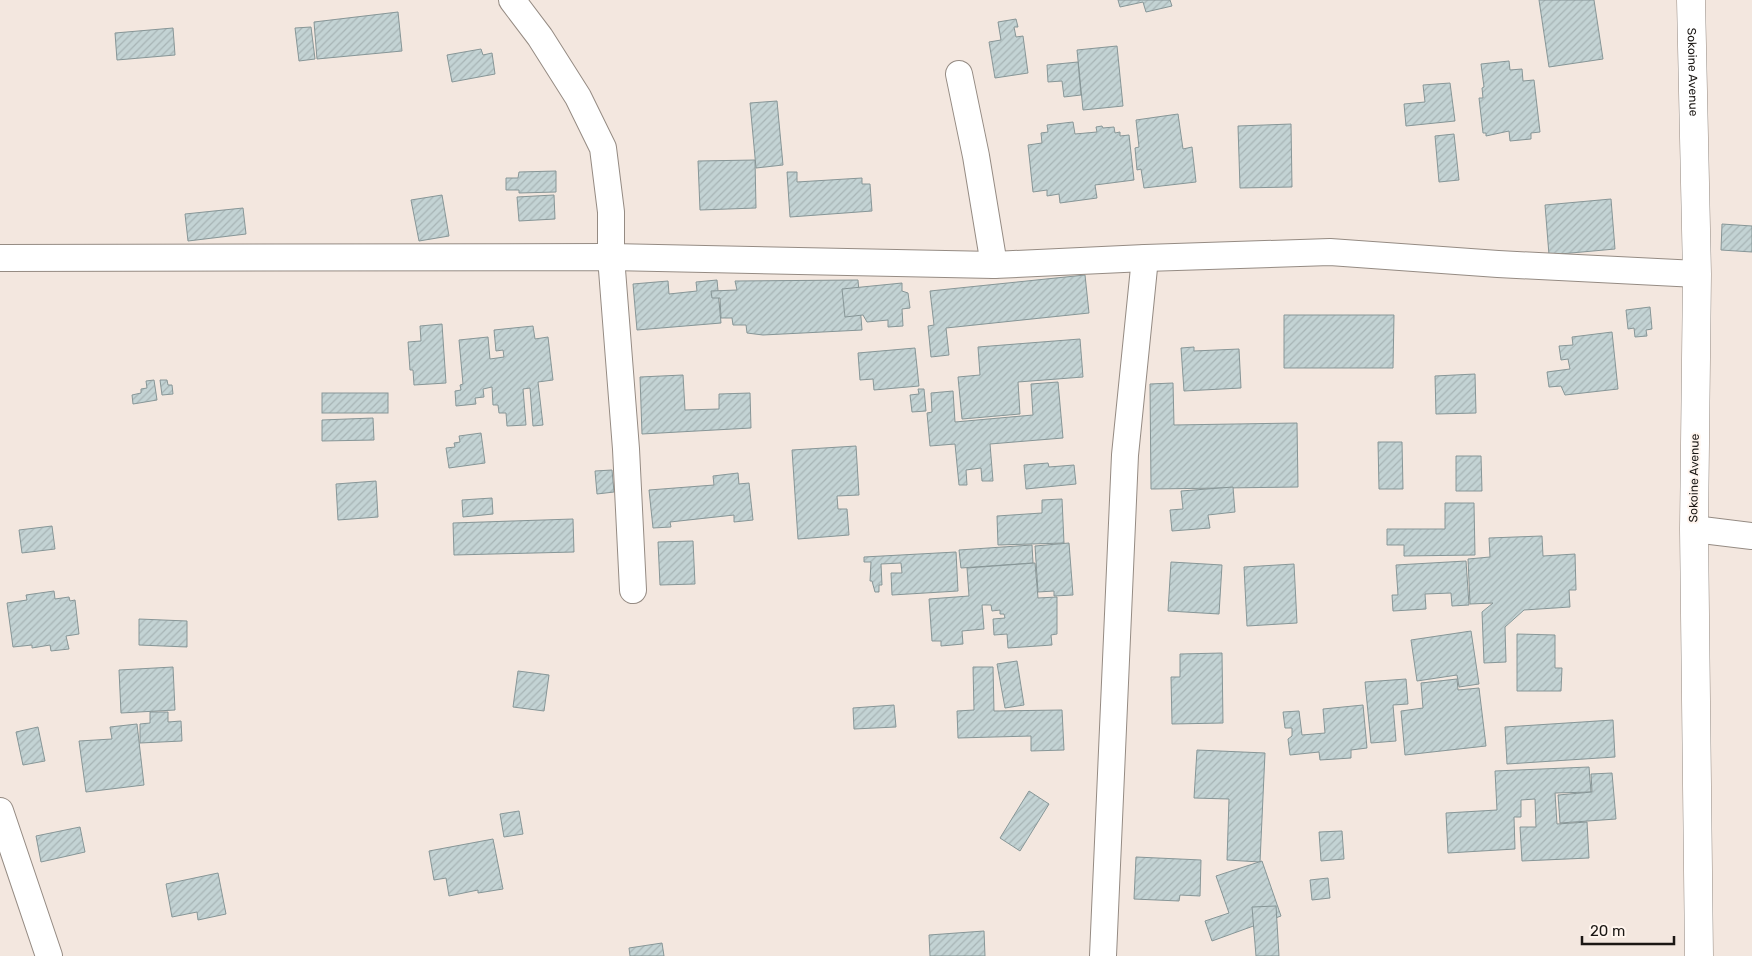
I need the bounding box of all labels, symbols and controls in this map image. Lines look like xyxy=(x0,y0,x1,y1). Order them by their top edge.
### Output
street label: Sokoine Avenue xyxy=(1685,27,1701,117)
street label: Sokoine Avenue xyxy=(1686,433,1702,522)
scale bar xyxy=(1582,914,1674,946)
text: 20 m xyxy=(1590,922,1625,940)

